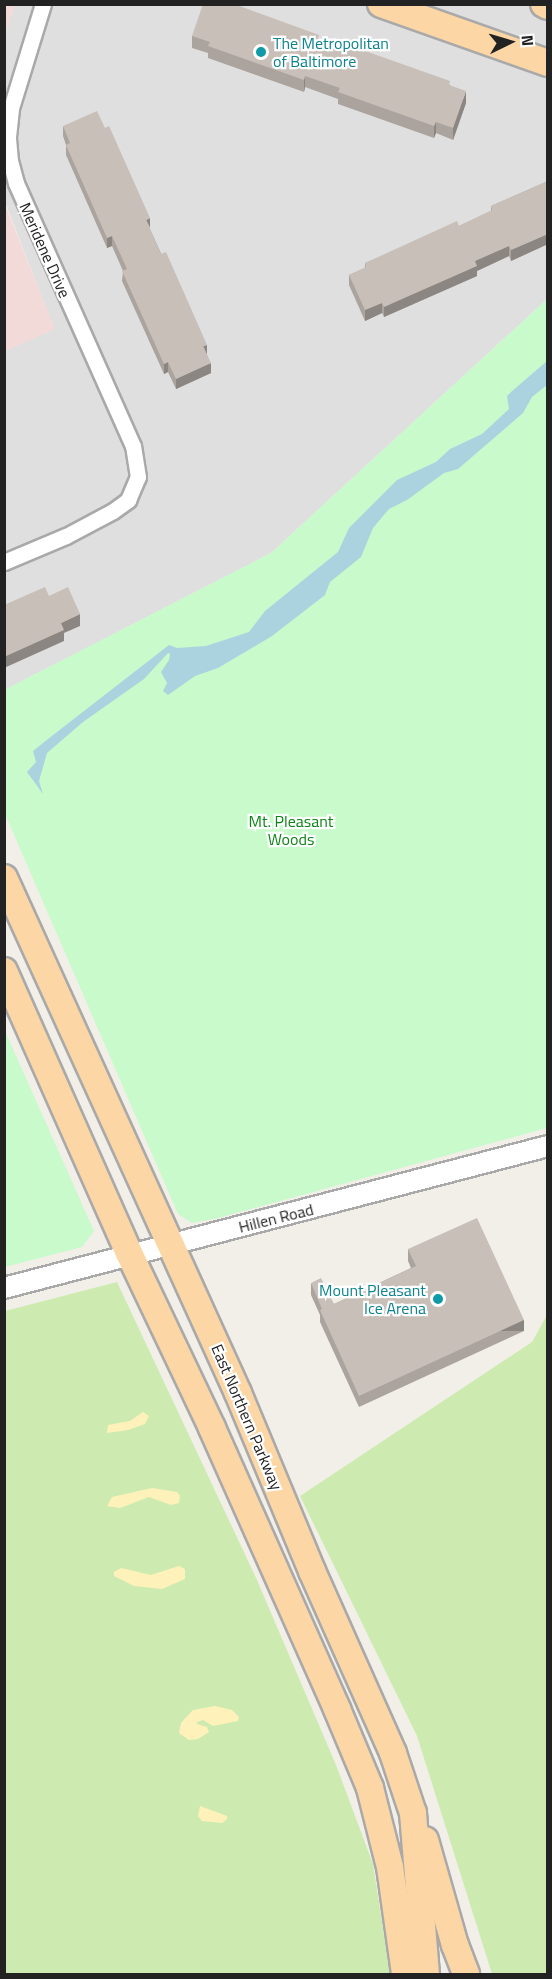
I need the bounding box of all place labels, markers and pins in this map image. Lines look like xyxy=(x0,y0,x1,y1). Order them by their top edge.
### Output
place label: The Metropolitan of Baltimore xyxy=(273,33,389,71)
marker: The Metropolitan of Baltimore xyxy=(254,45,268,59)
place label: Mount Pleasant Ice Arena xyxy=(319,1280,426,1318)
marker: Mount Pleasant Ice Arena xyxy=(431,1292,445,1306)

